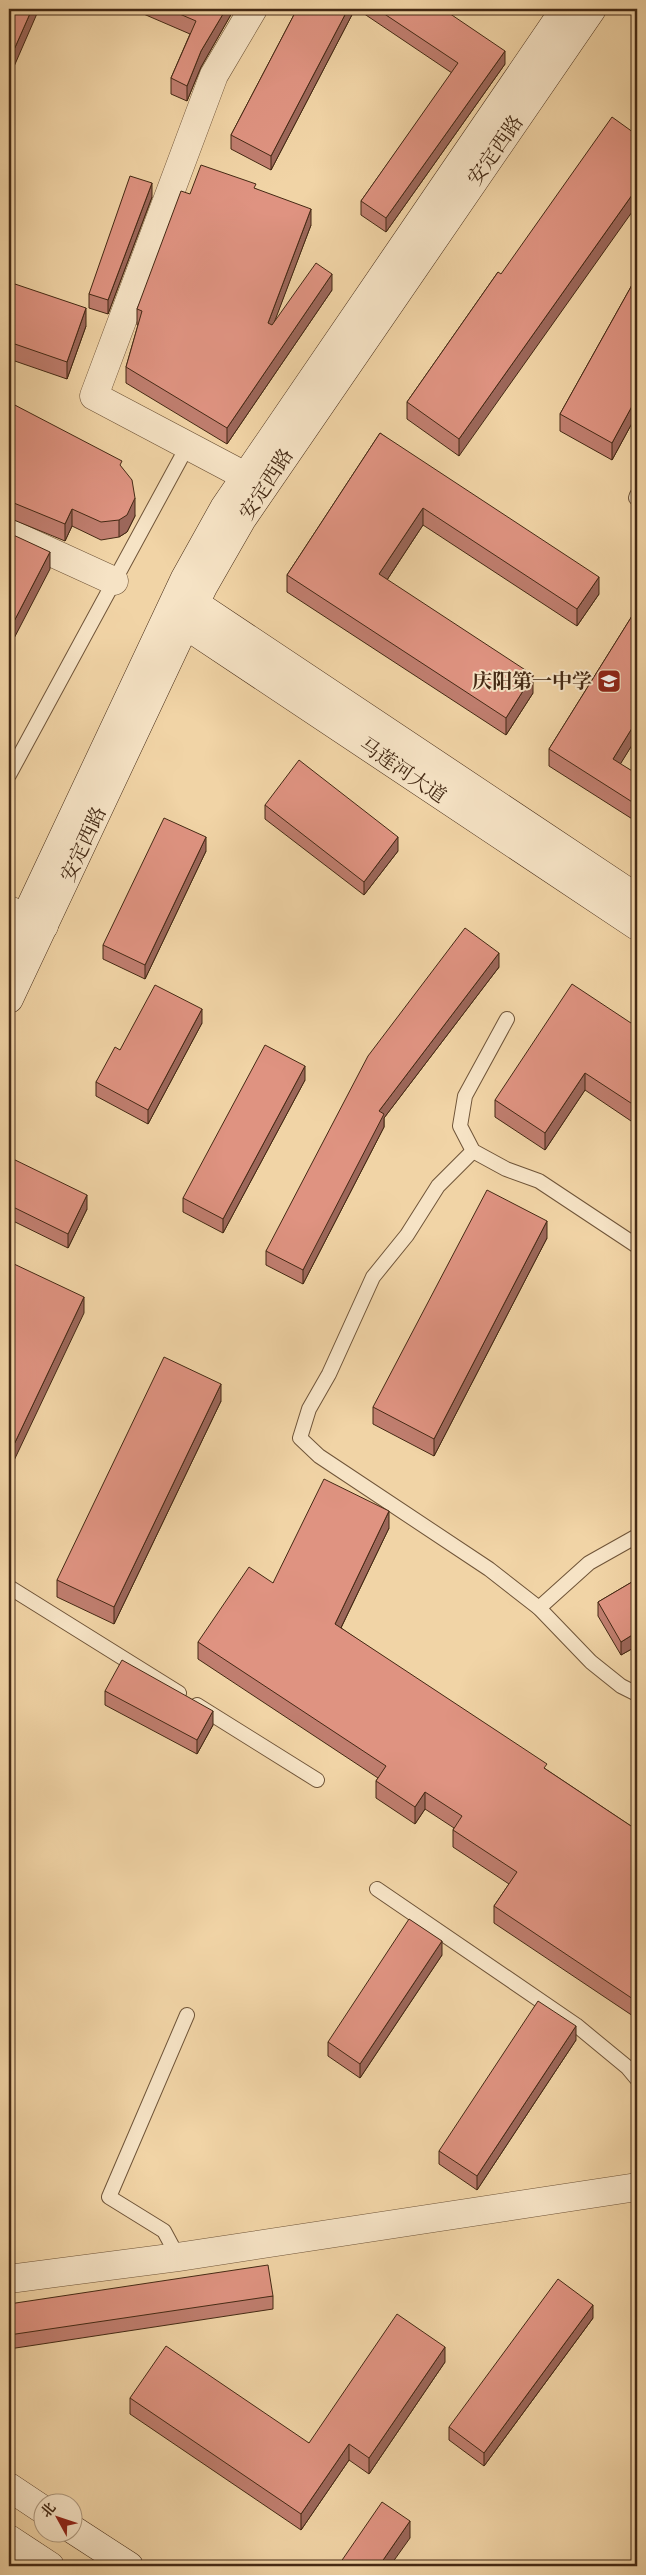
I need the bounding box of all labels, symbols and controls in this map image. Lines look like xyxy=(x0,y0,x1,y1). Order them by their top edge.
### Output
street label: 安定西路 xyxy=(460,109,529,191)
street label: 安定西路 xyxy=(232,442,300,525)
place label: 庆阳第一中学 xyxy=(472,666,592,695)
school or university icon: 庆阳第一中学 xyxy=(596,668,622,694)
street label: 马莲河大道 xyxy=(354,730,453,810)
street label: 安定西路 xyxy=(53,801,113,886)
north arrow xyxy=(32,2492,82,2542)
text: 北 xyxy=(36,2498,60,2521)

